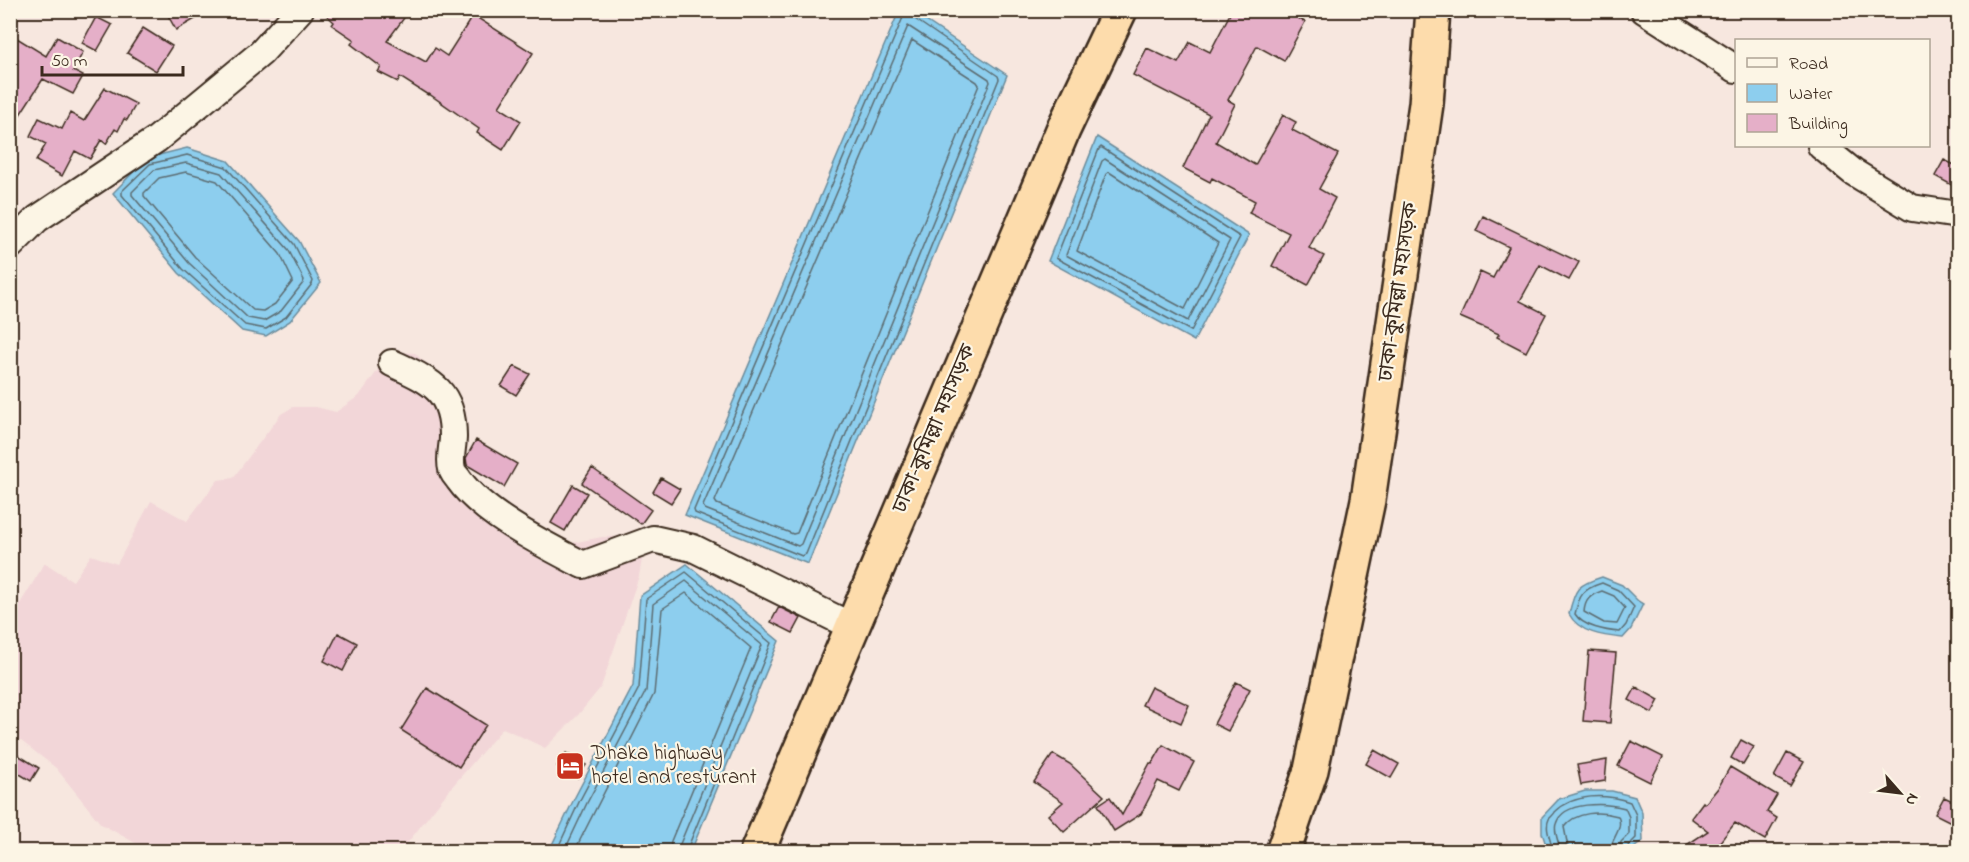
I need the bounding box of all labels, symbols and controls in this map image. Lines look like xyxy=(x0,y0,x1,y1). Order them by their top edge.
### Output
scale bar xyxy=(42,39,183,77)
legend xyxy=(1735,39,1930,147)
text: 50 m xyxy=(51,49,88,75)
text: Road xyxy=(1789,52,1828,78)
text: Water xyxy=(1789,82,1833,108)
text: Building xyxy=(1788,112,1848,139)
street label: ঢাকা–কুমিল্লা মহাসড়ক xyxy=(1371,200,1427,384)
street label: ঢাকা–কুমিল্লা মহাসড়ক xyxy=(886,339,984,519)
place label: Dhaka highway hotel and resturant xyxy=(590,739,757,793)
hotel icon: Dhaka highway hotel and resturant xyxy=(554,750,586,782)
north arrow xyxy=(1870,763,1930,823)
text: N xyxy=(1898,789,1925,810)

